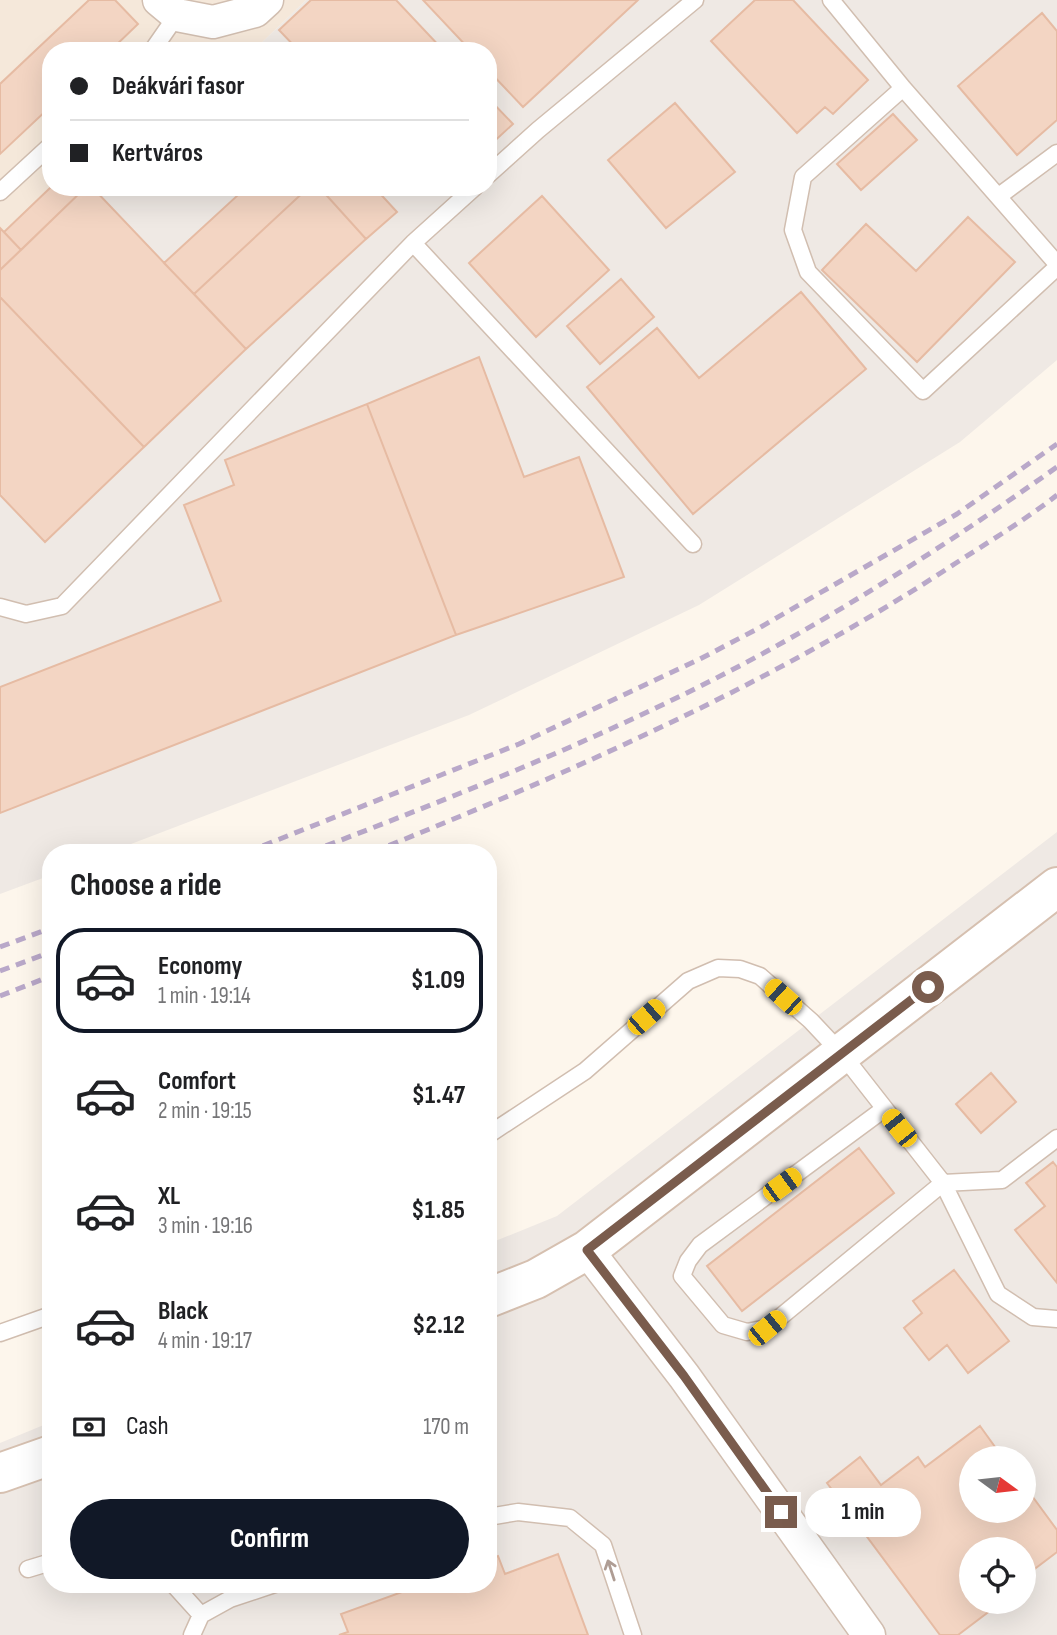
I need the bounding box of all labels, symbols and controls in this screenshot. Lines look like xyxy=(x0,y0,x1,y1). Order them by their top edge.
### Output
text: Deákvári fasor xyxy=(112,71,245,102)
text: Kertváros xyxy=(112,138,203,169)
text: Choose a ride xyxy=(70,866,222,905)
icon: car xyxy=(74,949,137,1012)
text: Economy xyxy=(158,951,242,982)
text: $1.09 xyxy=(411,965,465,996)
route start xyxy=(912,971,944,1003)
car xyxy=(761,975,806,1019)
text: 1 min · 19:14 xyxy=(158,982,251,1010)
car xyxy=(624,995,669,1039)
icon: car xyxy=(74,1064,137,1127)
text: Comfort xyxy=(158,1066,236,1097)
text: $1.47 xyxy=(412,1080,465,1111)
text: 2 min · 19:15 xyxy=(158,1097,252,1125)
car xyxy=(878,1105,921,1151)
car xyxy=(759,1164,806,1206)
icon: car xyxy=(74,1179,137,1242)
text: XL xyxy=(158,1181,180,1212)
text: $1.85 xyxy=(411,1195,465,1226)
text: 3 min · 19:16 xyxy=(158,1212,253,1240)
icon: car xyxy=(74,1294,137,1357)
text: Black xyxy=(158,1296,208,1327)
car xyxy=(745,1307,790,1349)
text: $2.12 xyxy=(412,1310,465,1341)
text: 4 min · 19:17 xyxy=(158,1327,252,1355)
icon: cash xyxy=(70,1408,108,1446)
text: Cash xyxy=(126,1411,169,1442)
text: 170 m xyxy=(423,1413,469,1441)
north arrow xyxy=(959,1446,1036,1522)
map controls xyxy=(959,1446,1036,1614)
callout: 1 min xyxy=(806,1488,921,1536)
route end xyxy=(765,1496,797,1528)
text: 1 min xyxy=(842,1498,884,1526)
button: Confirm xyxy=(70,1499,469,1579)
button: locate xyxy=(959,1537,1036,1614)
one-way arrow xyxy=(604,1560,616,1582)

